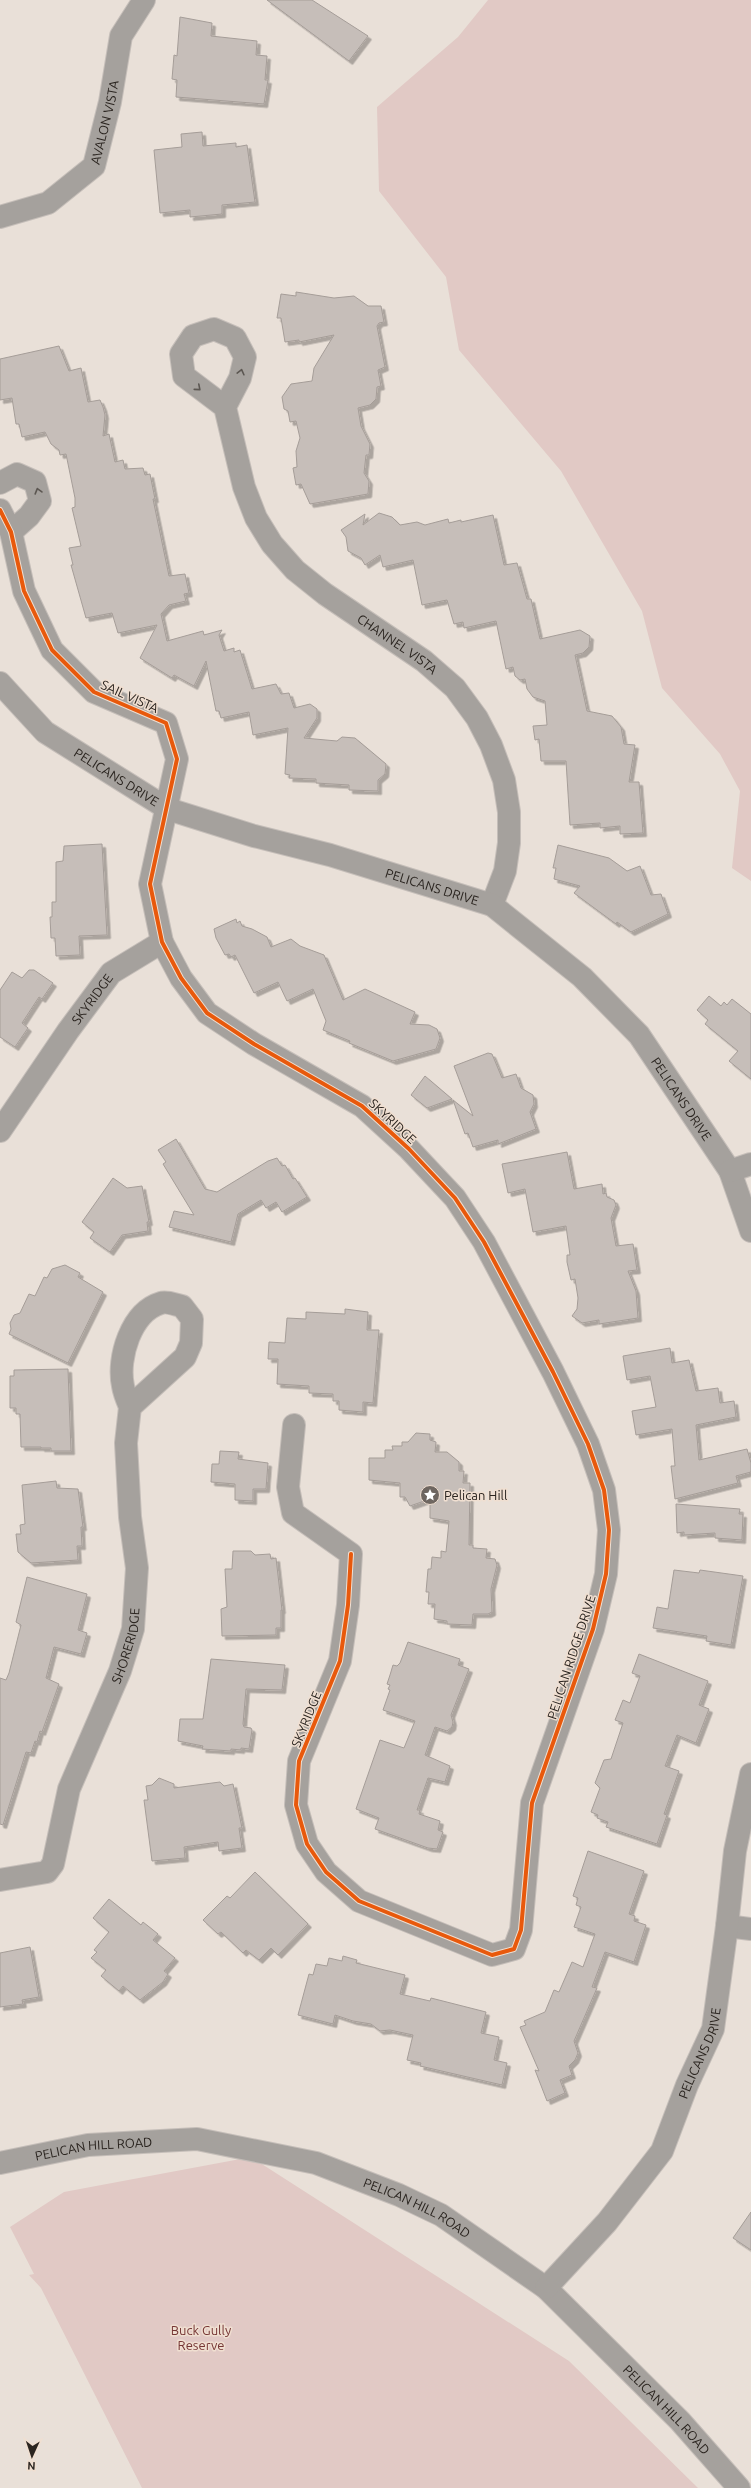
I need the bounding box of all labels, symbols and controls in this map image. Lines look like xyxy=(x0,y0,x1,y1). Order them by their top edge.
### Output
street label: AVALON VISTA xyxy=(88,79,121,166)
one-way arrow xyxy=(237,369,245,376)
one-way arrow xyxy=(193,383,200,390)
one-way arrow xyxy=(34,488,43,495)
street label: CHANNEL VISTA xyxy=(355,611,441,677)
street label: SAIL VISTA xyxy=(99,677,161,715)
street label: PELICANS DRIVE xyxy=(72,745,161,809)
street label: PELICANS DRIVE xyxy=(384,866,481,908)
street label: SKYRIDGE xyxy=(69,971,115,1027)
street label: PELICANS DRIVE xyxy=(649,1055,714,1143)
street label: SKYRIDGE xyxy=(367,1096,419,1146)
place icon: Pelican Hill xyxy=(419,1484,441,1506)
place label: Pelican Hill xyxy=(444,1488,508,1502)
street label: PELICAN RIDGE DRIVE xyxy=(544,1593,598,1721)
street label: SHORERIDGE xyxy=(108,1607,141,1686)
street label: SKYRIDGE xyxy=(288,1689,324,1749)
street label: PELICANS DRIVE xyxy=(676,2007,723,2100)
street label: PELICAN HILL ROAD xyxy=(34,2134,153,2163)
street label: PELICAN HILL ROAD xyxy=(361,2175,473,2240)
park label: Buck Gully Reserve xyxy=(171,2323,231,2352)
street label: PELICAN HILL ROAD xyxy=(621,2362,713,2457)
north arrow xyxy=(12,2436,52,2476)
text: N xyxy=(27,2460,36,2472)

